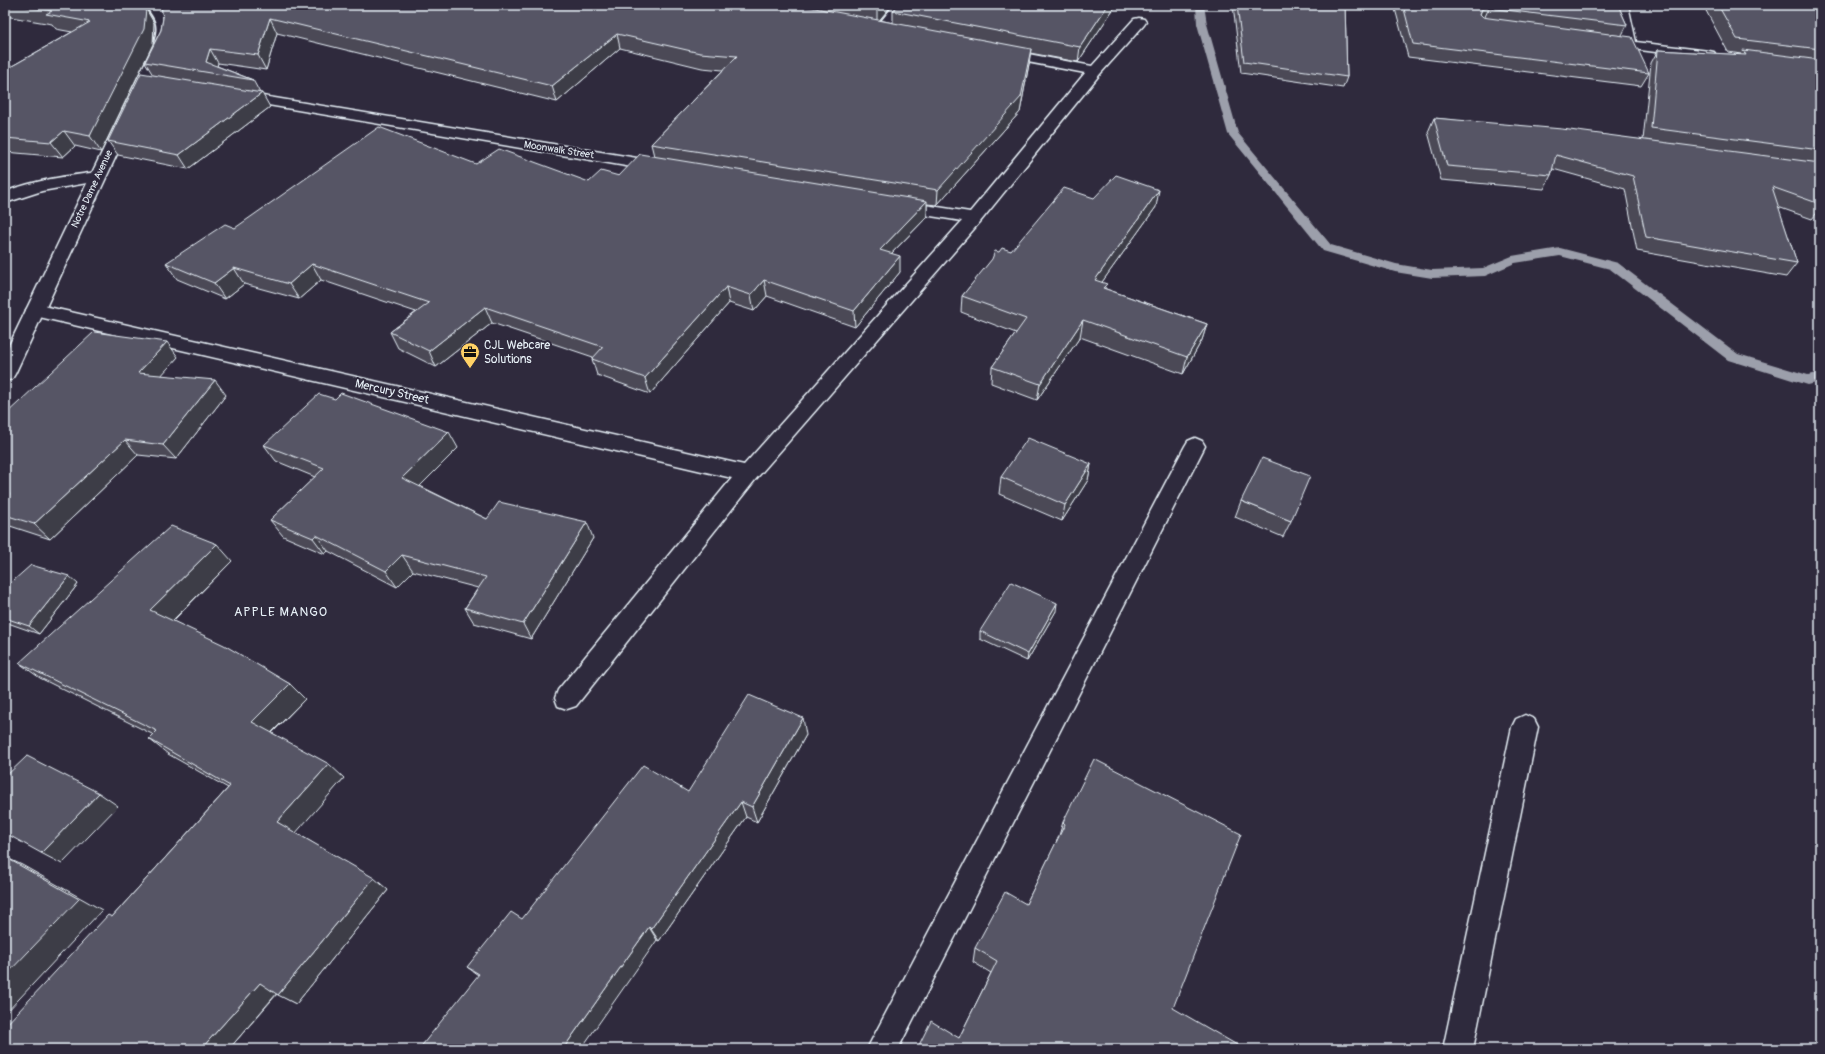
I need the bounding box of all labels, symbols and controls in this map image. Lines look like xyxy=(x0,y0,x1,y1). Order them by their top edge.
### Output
street label: Moonwalk Street xyxy=(523,139,596,162)
street label: Notre Dame Avenue xyxy=(69,148,115,230)
place label: CJL Webcare Solutions xyxy=(484,338,550,367)
office icon: CJL Webcare Solutions xyxy=(459,341,481,369)
street label: Mercury Street xyxy=(354,376,431,408)
district label: APPLE MANGO xyxy=(234,604,328,620)

